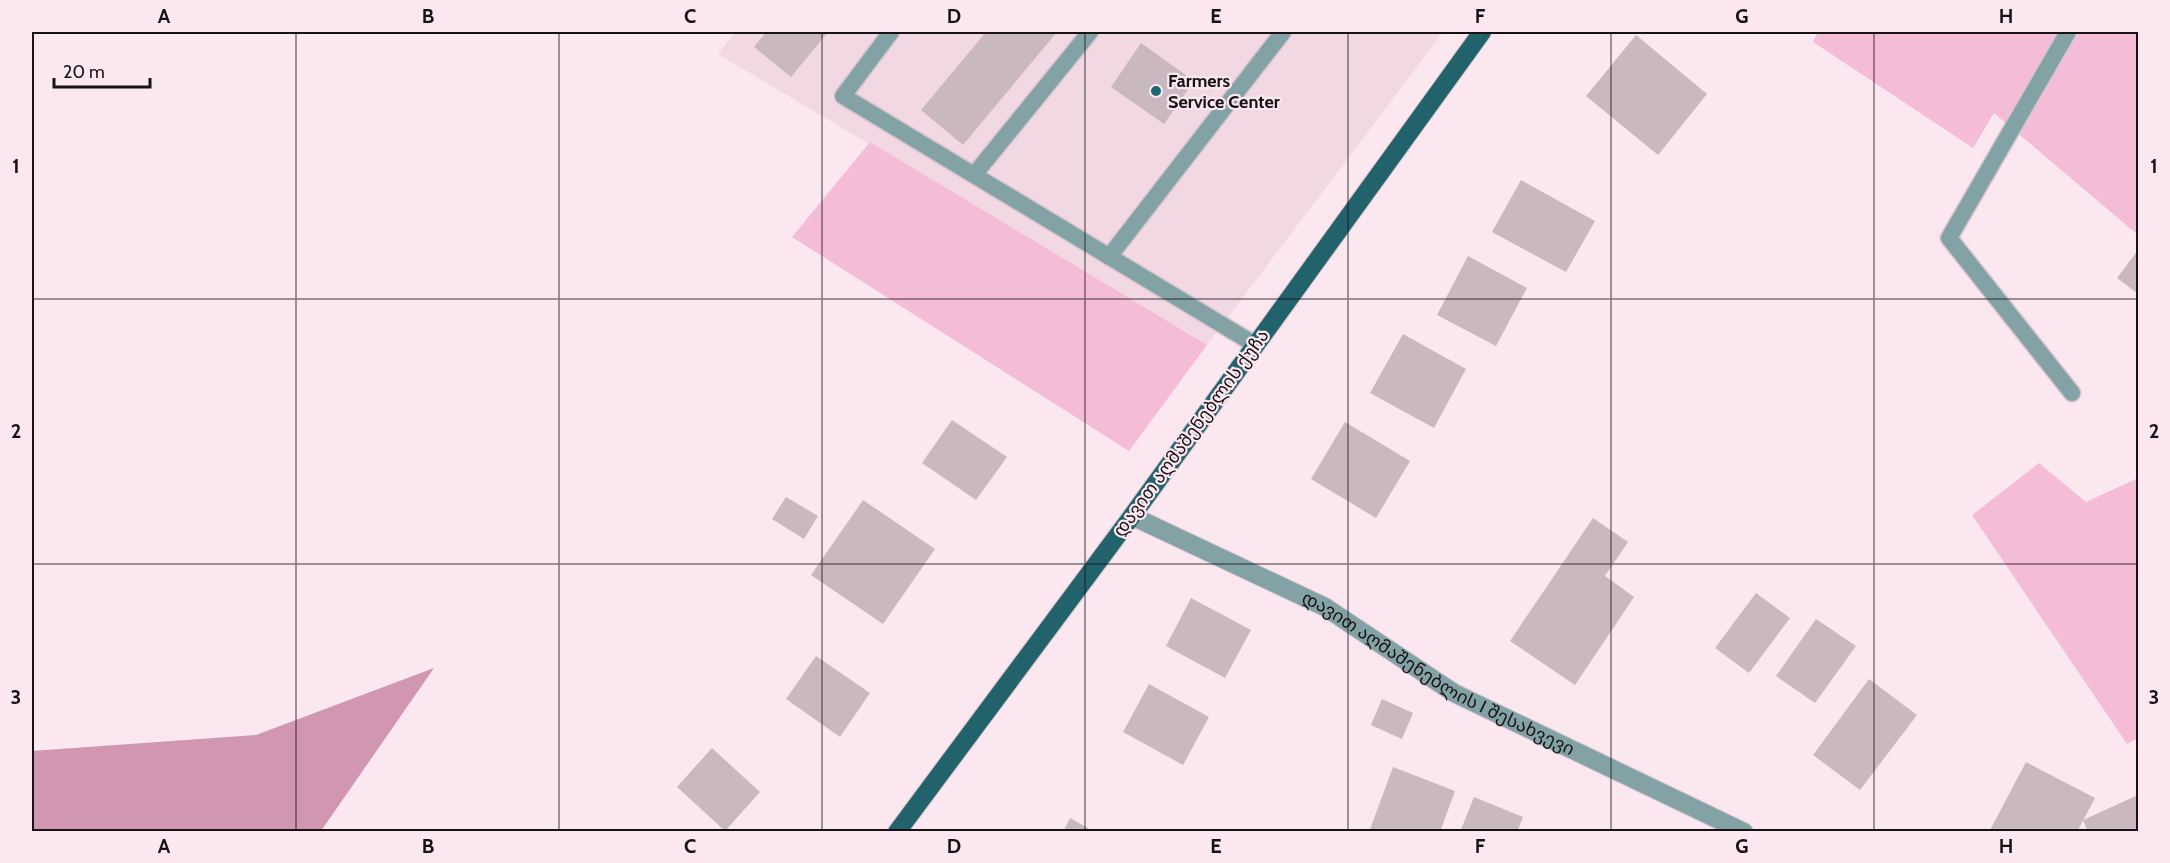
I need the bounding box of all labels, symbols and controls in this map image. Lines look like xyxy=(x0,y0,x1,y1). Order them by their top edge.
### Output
text: A xyxy=(158,4,171,28)
text: B xyxy=(422,4,434,28)
text: C xyxy=(684,4,696,28)
text: D xyxy=(947,4,961,28)
text: E xyxy=(1210,4,1222,28)
text: F xyxy=(1475,4,1486,28)
text: G xyxy=(1735,4,1749,28)
text: H xyxy=(1999,4,2013,28)
scale bar xyxy=(54,51,150,89)
text: 20 m xyxy=(63,61,105,83)
place label: Farmers Service Center xyxy=(1168,70,1280,113)
marker: Farmers Service Center xyxy=(1149,84,1163,98)
text: 1 xyxy=(12,154,20,178)
text: 1 xyxy=(2150,154,2158,178)
street label: დავით აღმაშენებლის ქუჩა xyxy=(1108,325,1274,541)
text: 2 xyxy=(11,419,21,443)
text: 2 xyxy=(2149,419,2159,443)
street label: დავით აღმაშენებლის I შესახვევი xyxy=(1298,587,1578,760)
text: 3 xyxy=(11,685,21,709)
text: 3 xyxy=(2149,685,2159,709)
text: A xyxy=(158,834,171,858)
text: B xyxy=(422,834,434,858)
text: C xyxy=(684,834,696,858)
text: D xyxy=(947,834,961,858)
text: E xyxy=(1210,834,1222,858)
text: F xyxy=(1475,834,1486,858)
text: G xyxy=(1735,834,1749,858)
text: H xyxy=(1999,834,2013,858)

